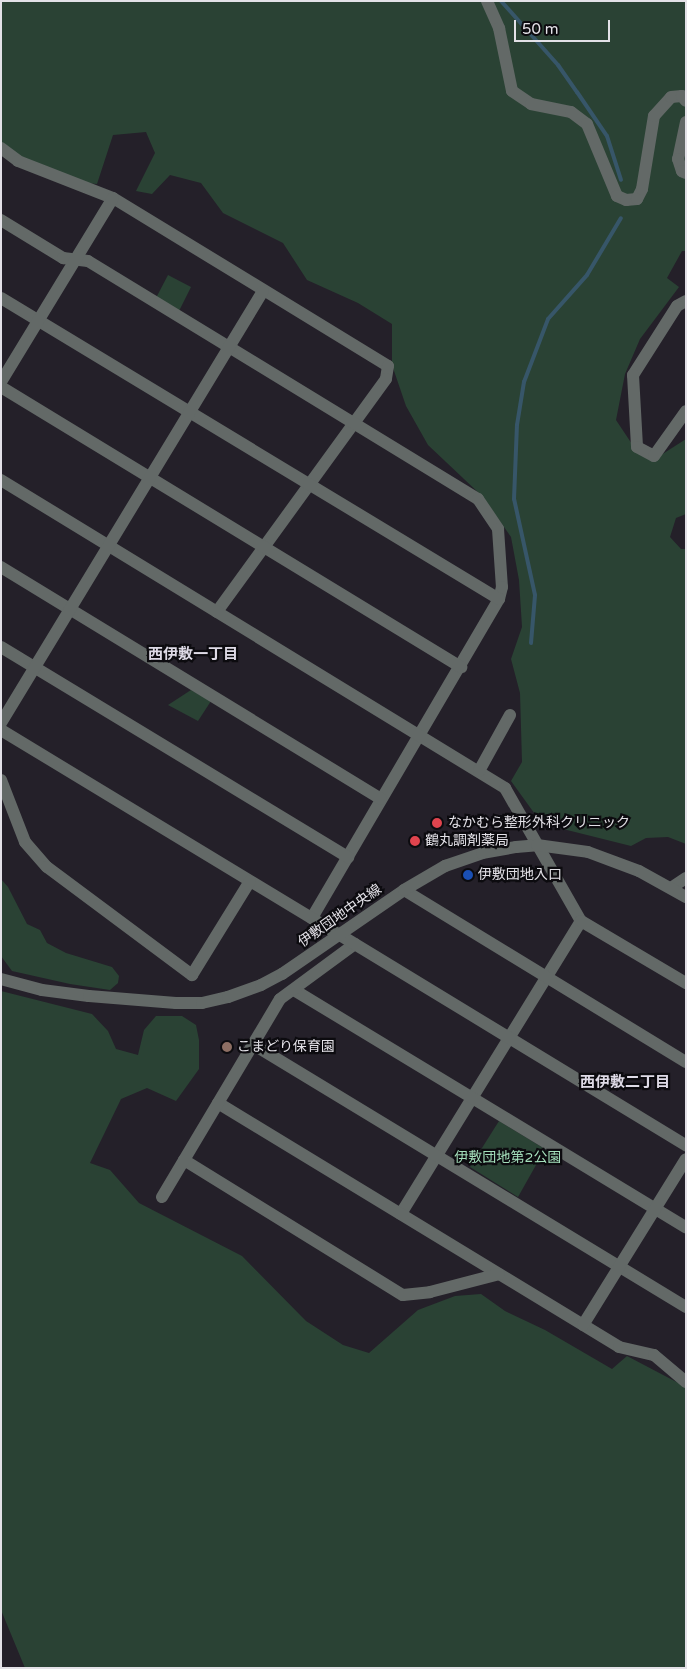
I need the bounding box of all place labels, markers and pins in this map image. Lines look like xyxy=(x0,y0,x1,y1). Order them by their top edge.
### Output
place label: なかむら整形外科クリニック xyxy=(448,815,630,831)
marker: なかむら整形外科クリニック xyxy=(430,816,444,830)
place label: 鶴丸調剤薬局 xyxy=(425,833,509,849)
marker: 鶴丸調剤薬局 xyxy=(409,835,421,847)
place label: 伊敷団地入口 xyxy=(478,867,562,883)
marker: 伊敷団地入口 xyxy=(462,869,474,881)
place label: こまどり保育園 xyxy=(237,1039,335,1055)
marker: こまどり保育園 xyxy=(221,1041,233,1053)

